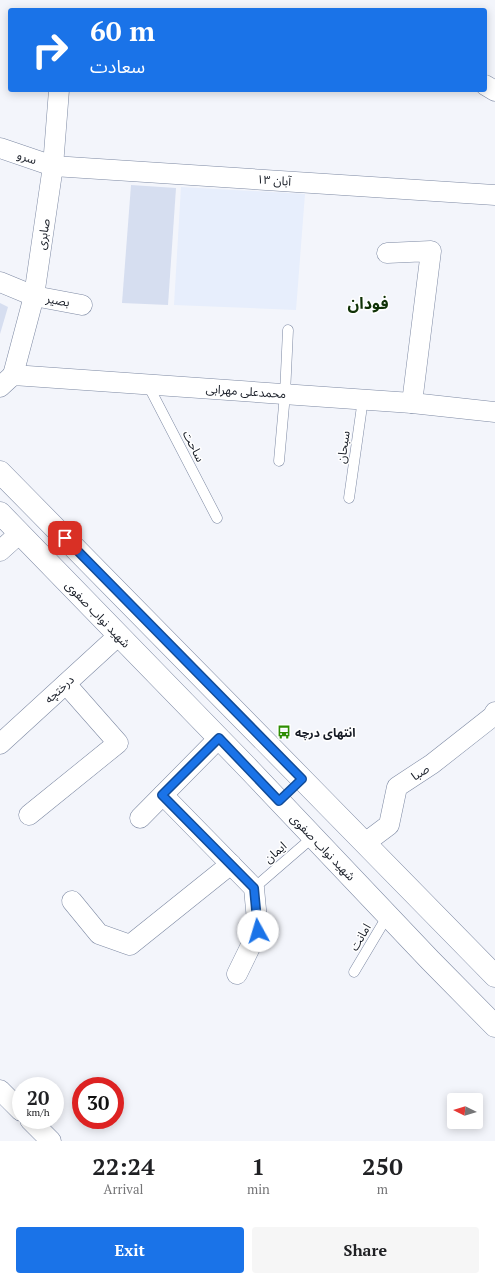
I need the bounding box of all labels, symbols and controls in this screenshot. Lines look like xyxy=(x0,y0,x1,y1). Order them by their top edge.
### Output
text: 60 m xyxy=(90,12,155,49)
icon: right xyxy=(24,24,76,76)
text: سعادت xyxy=(90,54,145,78)
street label: سرو xyxy=(15,147,39,167)
street label: ۱۳ آبان xyxy=(256,171,292,189)
street label: صابری xyxy=(33,217,53,251)
street label: بصیر xyxy=(44,290,71,310)
district label: فودان xyxy=(348,292,388,314)
street label: محمدعلی مهرابی xyxy=(205,381,287,401)
street label: ساحت xyxy=(180,428,208,464)
street label: سبحان xyxy=(333,430,353,464)
pin xyxy=(48,521,82,555)
icon: arrive xyxy=(54,527,76,549)
street label: شهید نواب صفوی xyxy=(62,577,134,651)
street label: درختچه xyxy=(41,672,78,707)
bus stop icon: انتهای درچه xyxy=(276,724,292,740)
place label: انتهای درچه xyxy=(295,725,356,741)
street label: صبا xyxy=(408,761,432,783)
street label: شهید نواب صفوی xyxy=(287,810,359,884)
street label: ایمان xyxy=(261,838,290,866)
position arrow xyxy=(237,910,279,952)
street label: امانت xyxy=(346,921,374,953)
speed limit sign: 30 xyxy=(72,1077,124,1129)
text: 20 xyxy=(27,1084,49,1111)
north arrow xyxy=(447,1093,483,1129)
map controls xyxy=(447,1093,483,1129)
text: km/h xyxy=(26,1106,50,1119)
text: 22:24 xyxy=(92,1150,155,1182)
text: 1 xyxy=(252,1150,265,1182)
text: 250 xyxy=(362,1150,403,1182)
text: Arrival xyxy=(104,1180,143,1198)
text: min xyxy=(247,1180,270,1198)
text: m xyxy=(377,1180,388,1198)
button: Exit xyxy=(16,1227,244,1273)
button: Share xyxy=(252,1227,479,1273)

